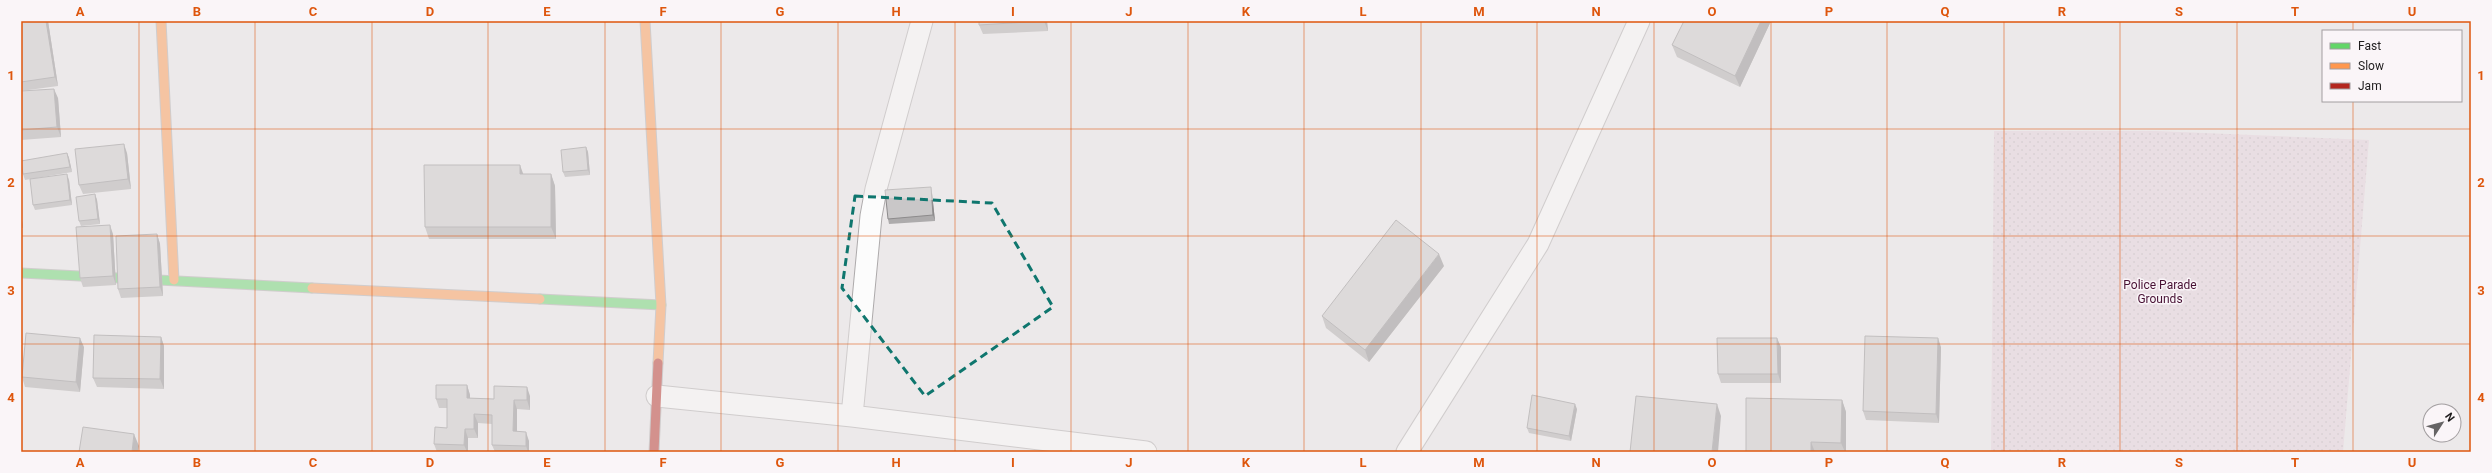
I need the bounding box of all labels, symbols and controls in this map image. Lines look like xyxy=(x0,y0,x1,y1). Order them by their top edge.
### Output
text: A xyxy=(76,4,85,19)
text: B xyxy=(193,4,201,19)
text: C xyxy=(309,4,318,19)
text: D xyxy=(426,4,434,19)
text: E xyxy=(543,4,551,19)
text: F xyxy=(659,4,667,19)
text: G xyxy=(776,4,785,19)
text: H xyxy=(891,4,901,19)
text: I xyxy=(1011,4,1015,19)
text: J xyxy=(1125,4,1133,19)
text: K xyxy=(1242,4,1251,19)
text: L xyxy=(1359,4,1367,19)
text: M xyxy=(1473,4,1485,19)
text: N xyxy=(1591,4,1601,19)
text: O xyxy=(1708,4,1717,19)
text: P xyxy=(1825,4,1833,19)
text: Q xyxy=(1941,4,1950,19)
text: R xyxy=(2058,4,2067,19)
text: S xyxy=(2175,4,2183,19)
text: T xyxy=(2291,4,2299,19)
text: U xyxy=(2408,4,2416,19)
legend xyxy=(2322,30,2462,102)
text: Fast xyxy=(2358,39,2381,53)
text: Slow xyxy=(2358,59,2384,73)
text: 1 xyxy=(7,68,15,83)
text: 1 xyxy=(2477,68,2485,83)
text: Jam xyxy=(2358,79,2382,93)
text: 2 xyxy=(7,175,15,190)
text: 2 xyxy=(2477,175,2485,190)
park label: Police Parade Grounds xyxy=(2123,278,2197,306)
text: 3 xyxy=(7,283,15,298)
text: 3 xyxy=(2477,283,2485,298)
text: 4 xyxy=(7,390,15,405)
text: 4 xyxy=(2477,390,2485,405)
north arrow xyxy=(2422,403,2462,443)
text: N xyxy=(2442,410,2457,425)
text: A xyxy=(76,455,85,470)
text: B xyxy=(193,455,201,470)
text: C xyxy=(309,455,318,470)
text: D xyxy=(426,455,434,470)
text: E xyxy=(543,455,551,470)
text: F xyxy=(659,455,667,470)
text: G xyxy=(776,455,785,470)
text: H xyxy=(891,455,901,470)
text: I xyxy=(1011,455,1015,470)
text: J xyxy=(1125,455,1133,470)
text: K xyxy=(1242,455,1251,470)
text: L xyxy=(1359,455,1367,470)
text: M xyxy=(1473,455,1485,470)
text: N xyxy=(1591,455,1601,470)
text: O xyxy=(1708,455,1717,470)
text: P xyxy=(1825,455,1833,470)
text: Q xyxy=(1941,455,1950,470)
text: R xyxy=(2058,455,2067,470)
text: S xyxy=(2175,455,2183,470)
text: T xyxy=(2291,455,2299,470)
text: U xyxy=(2408,455,2416,470)

